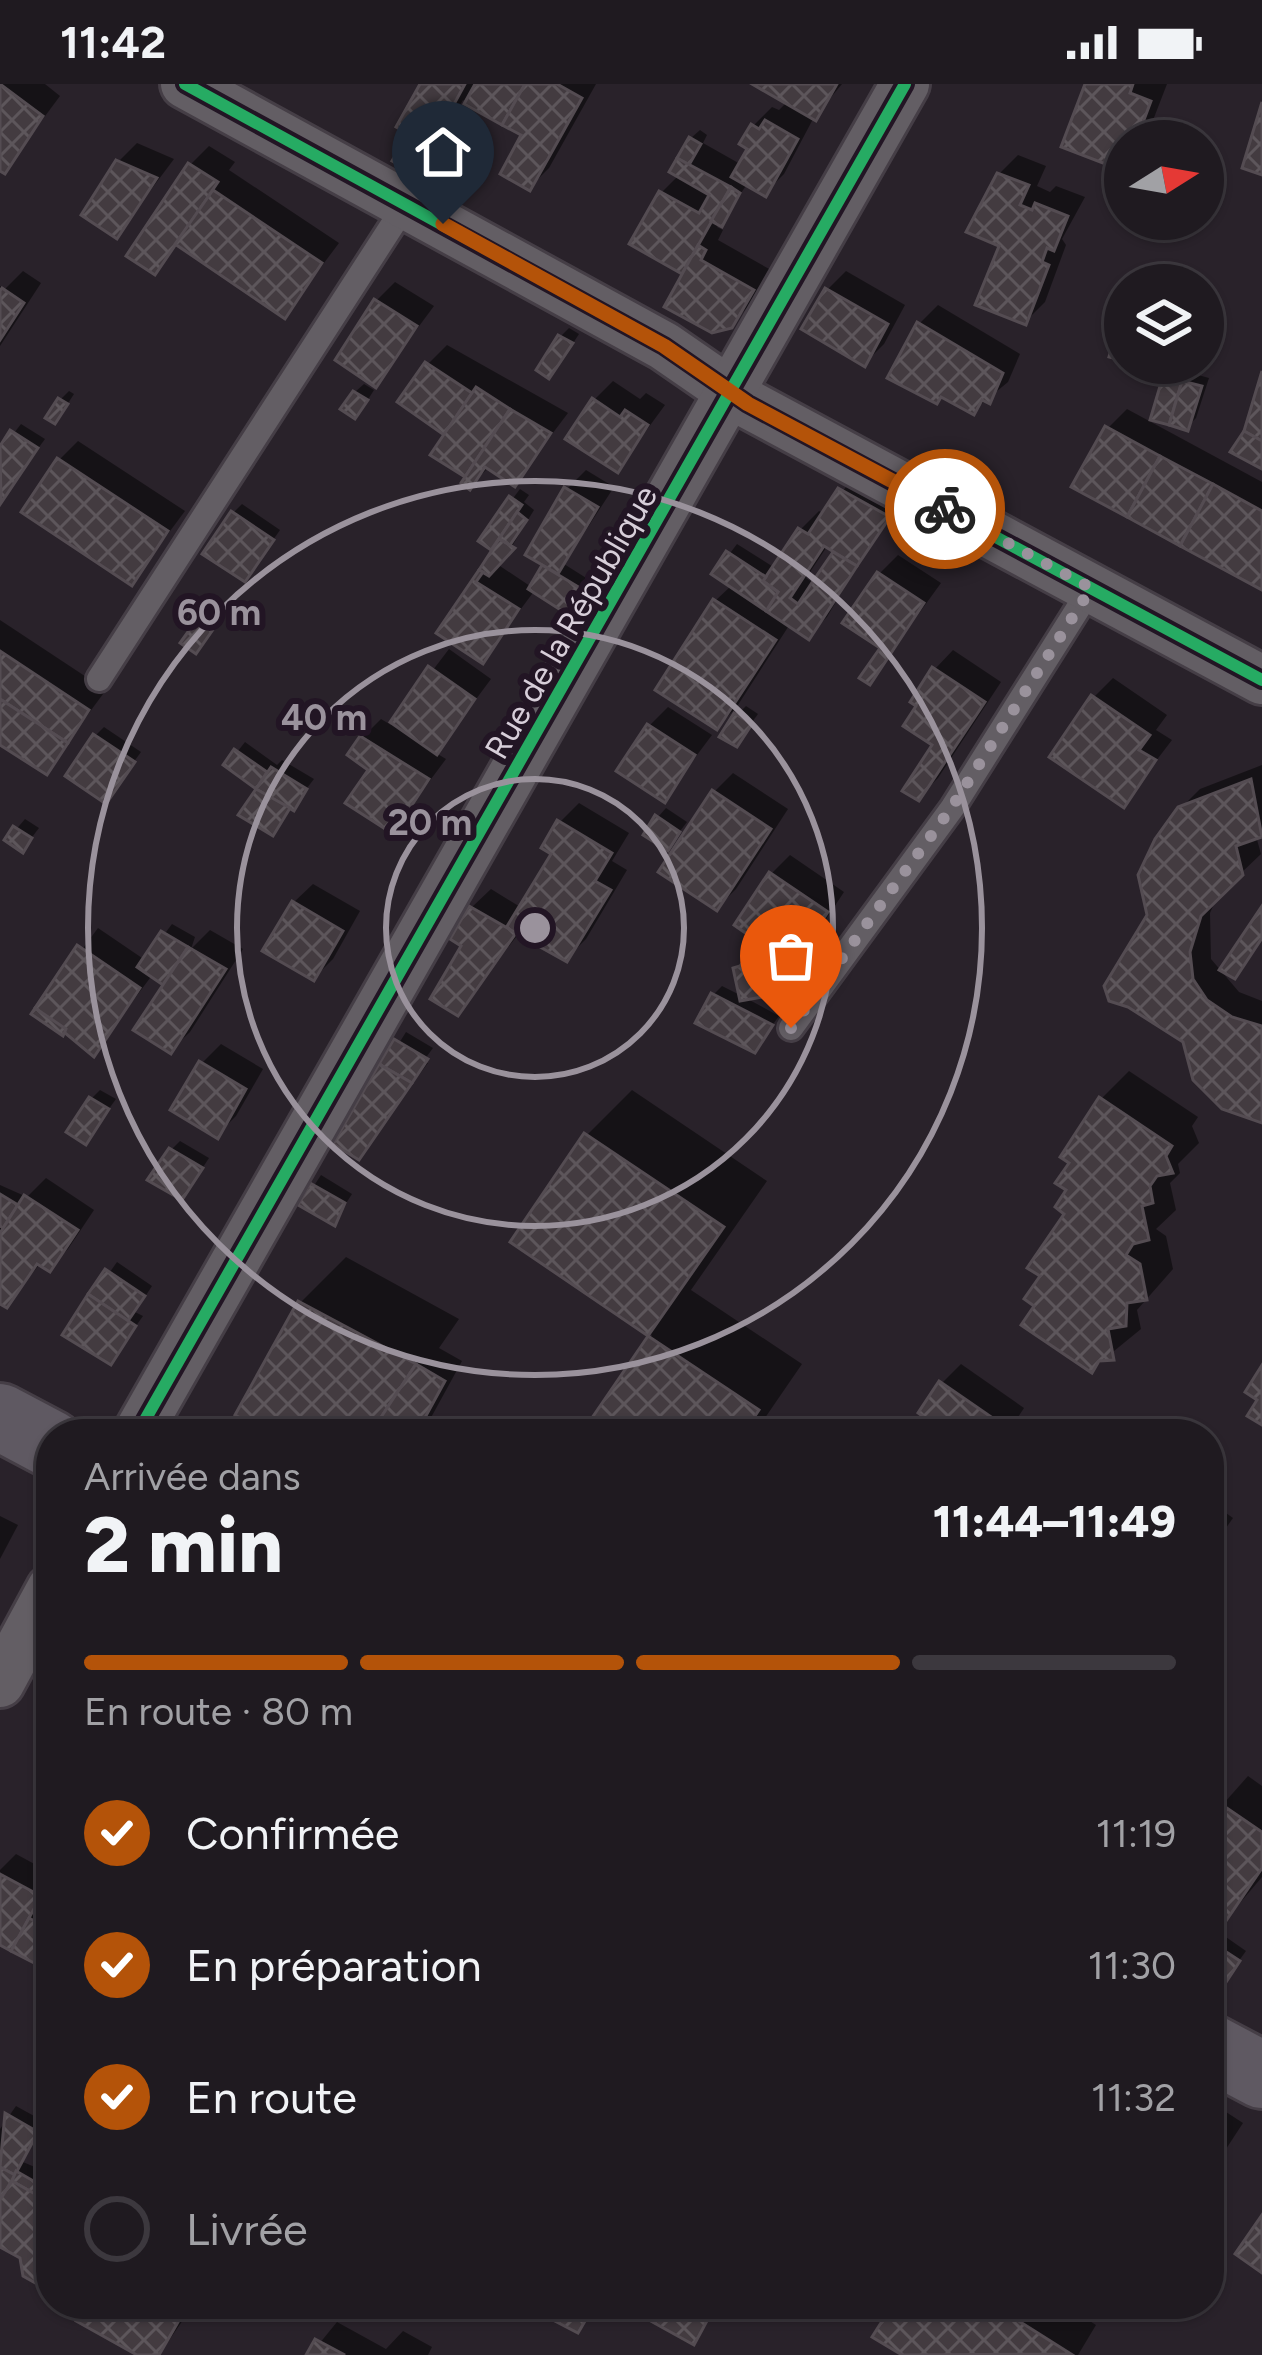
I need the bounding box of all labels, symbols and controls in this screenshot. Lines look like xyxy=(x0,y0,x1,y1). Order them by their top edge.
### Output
text: 11:42 xyxy=(60,15,166,69)
pin xyxy=(392,101,494,224)
icon: home xyxy=(410,119,476,185)
north arrow xyxy=(1104,120,1224,240)
map controls xyxy=(1104,120,1224,384)
button: layers xyxy=(1104,264,1224,384)
courier xyxy=(885,449,1005,569)
icon: bike xyxy=(912,476,978,542)
street label: Rue de la République xyxy=(477,478,665,766)
text: 60 m xyxy=(177,591,261,634)
text: 40 m xyxy=(281,696,367,739)
text: 20 m xyxy=(388,801,472,844)
pin xyxy=(740,905,842,1028)
centre of rings xyxy=(514,907,556,949)
icon: bag xyxy=(758,923,824,989)
text: Arrivée dans xyxy=(84,1453,301,1500)
text: 11:44–11:49 xyxy=(933,1494,1176,1548)
text: 2 min xyxy=(84,1498,283,1592)
text: En route · 80 m xyxy=(84,1688,353,1735)
icon: check xyxy=(84,1800,150,1866)
text: Confirmée xyxy=(186,1806,399,1860)
text: 11:19 xyxy=(1096,1810,1176,1857)
icon: check xyxy=(84,1932,150,1998)
text: En préparation xyxy=(186,1938,482,1992)
text: 11:30 xyxy=(1088,1942,1176,1989)
icon: check xyxy=(84,2064,150,2130)
text: En route xyxy=(186,2070,357,2124)
text: 11:32 xyxy=(1091,2074,1176,2121)
text: Livrée xyxy=(186,2202,308,2256)

